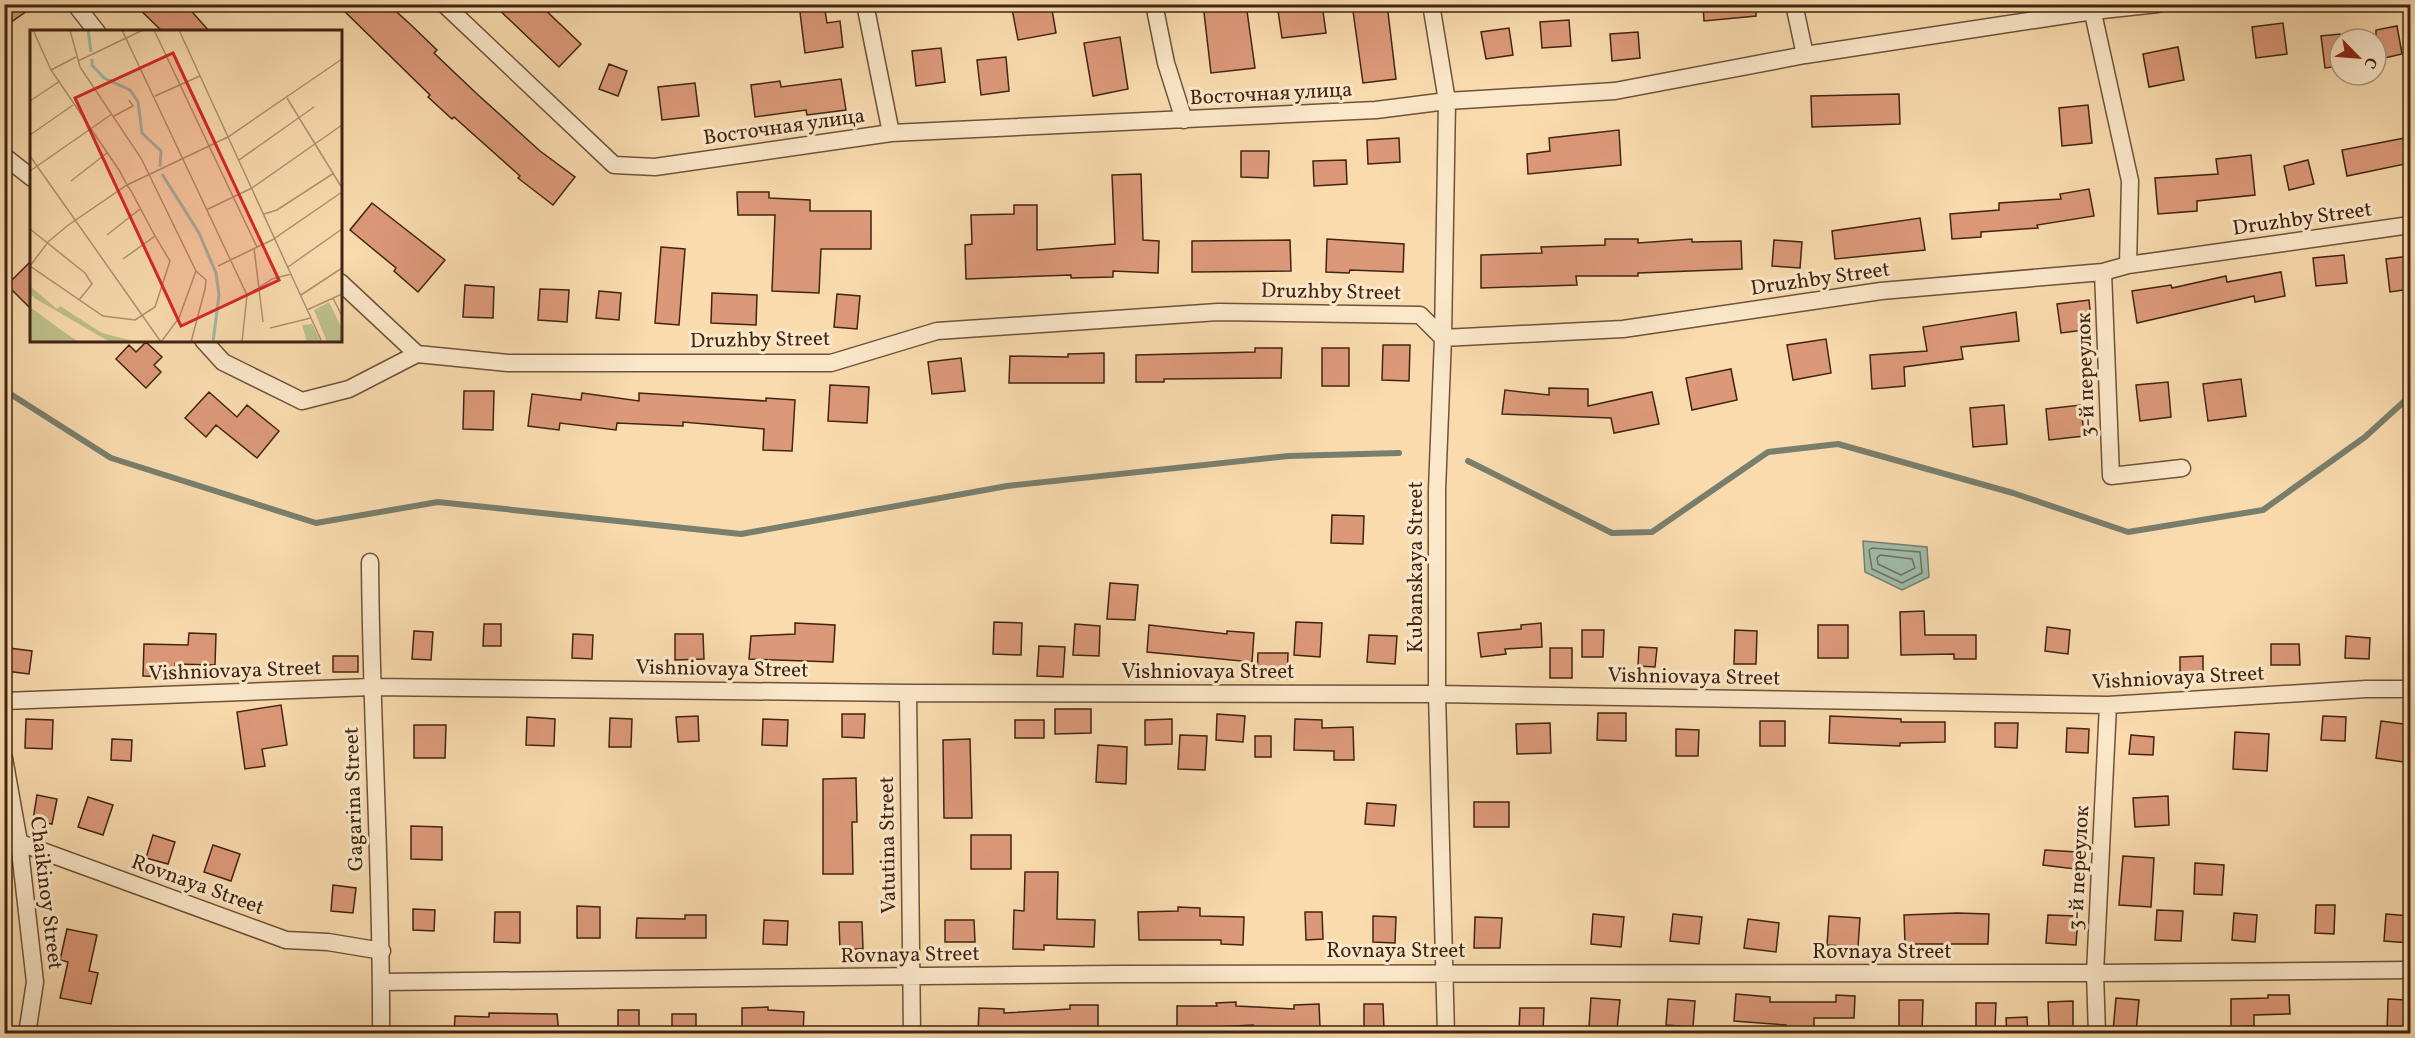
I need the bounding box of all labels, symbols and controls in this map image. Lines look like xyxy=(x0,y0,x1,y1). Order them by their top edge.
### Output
north arrow xyxy=(2328,27,2388,87)
inset map xyxy=(30,30,342,342)
text: С xyxy=(2358,53,2382,72)
street label: Восточная улица xyxy=(1189,76,1353,113)
street label: Восточная улица xyxy=(702,102,867,153)
street label: Druzhby Street xyxy=(2231,195,2374,244)
street label: Druzhby Street xyxy=(1749,255,1892,304)
street label: Druzhby Street xyxy=(1261,277,1401,308)
street label: 3-й переулок xyxy=(2070,312,2103,438)
street label: Druzhby Street xyxy=(690,325,830,356)
street label: Kubanskaya Street xyxy=(1402,481,1431,653)
street label: Vishniovaya Street xyxy=(635,653,809,686)
street label: Vishniovaya Street xyxy=(148,654,322,689)
street label: Vishniovaya Street xyxy=(1122,658,1294,687)
street label: Vishniovaya Street xyxy=(2091,659,2265,698)
street label: Vishniovaya Street xyxy=(1607,661,1781,694)
street label: Gagarina Street xyxy=(337,726,372,872)
street label: Vatutina Street xyxy=(873,776,904,914)
street label: 3-й переулок xyxy=(2062,805,2097,931)
street label: Chaikinoy Street xyxy=(22,815,69,972)
street label: Rovnaya Street xyxy=(127,848,268,923)
street label: Rovnaya Street xyxy=(1326,937,1466,966)
street label: Rovnaya Street xyxy=(1812,938,1952,967)
street label: Rovnaya Street xyxy=(840,940,980,971)

